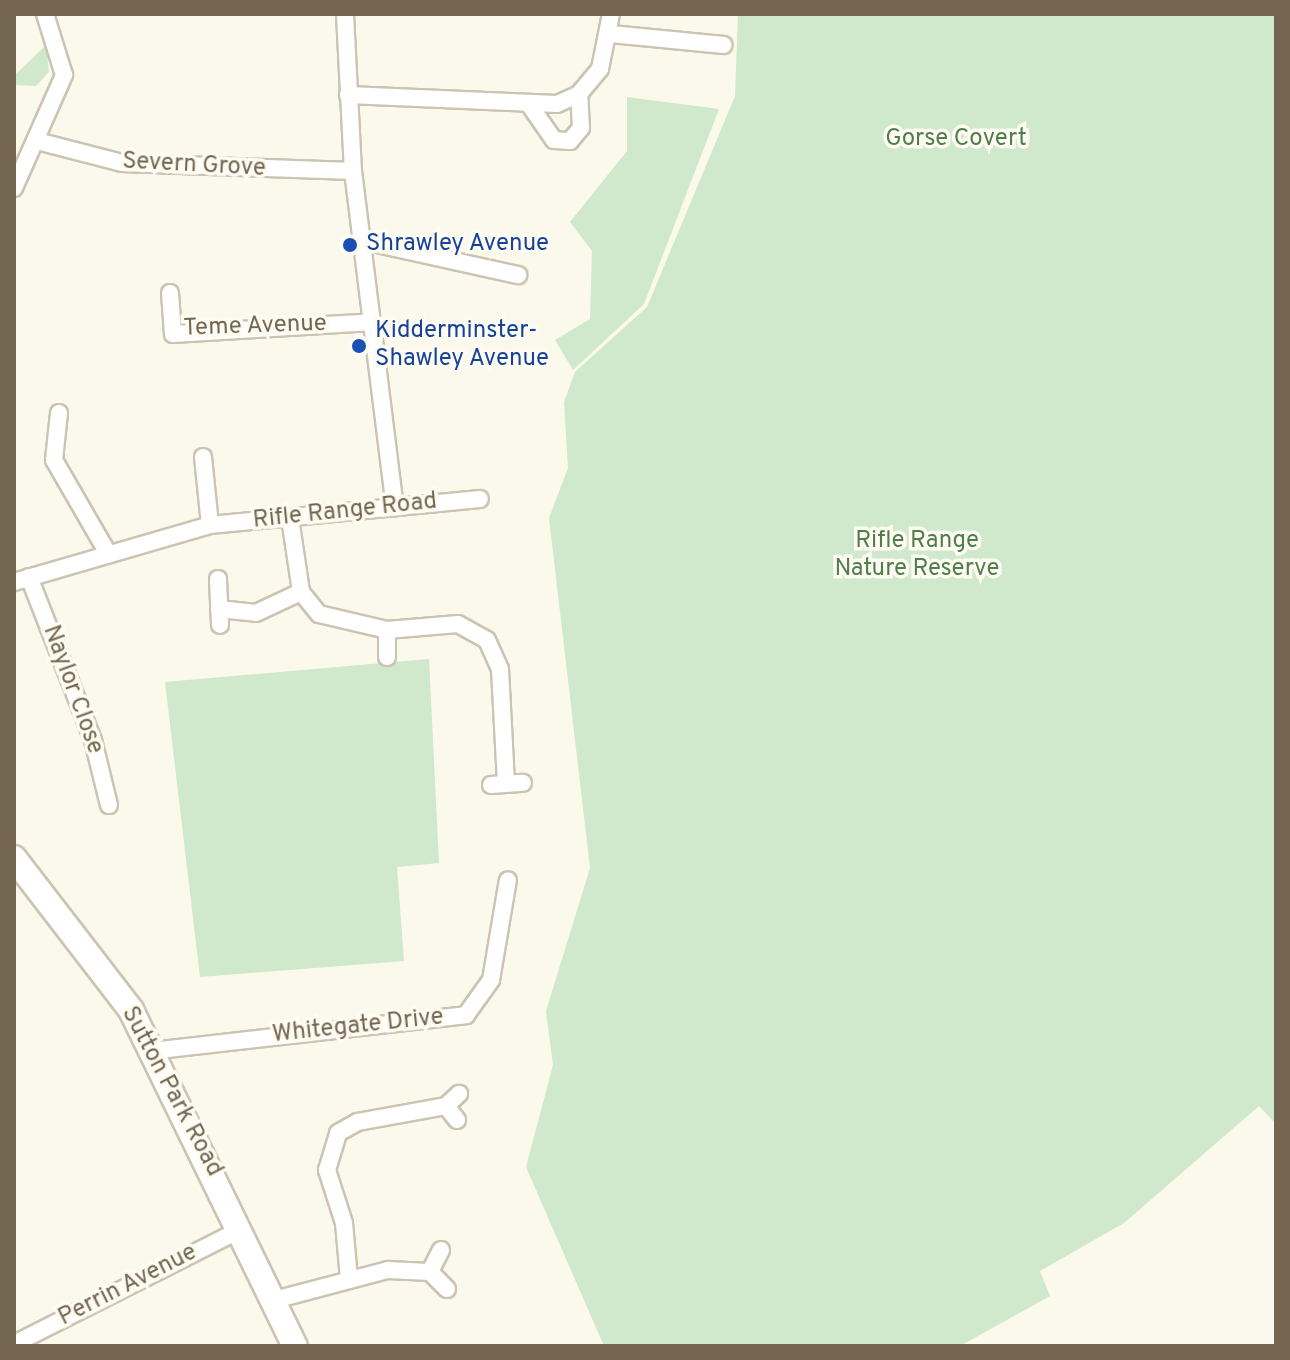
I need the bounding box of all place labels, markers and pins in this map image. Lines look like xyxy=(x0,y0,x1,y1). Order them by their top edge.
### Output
place label: Shrawley Avenue xyxy=(366,231,550,259)
marker: Shrawley Avenue xyxy=(341,236,359,254)
place label: Kidderminster- Shawley Avenue xyxy=(375,318,550,374)
marker: Kidderminster- Shawley Avenue xyxy=(350,337,368,355)

